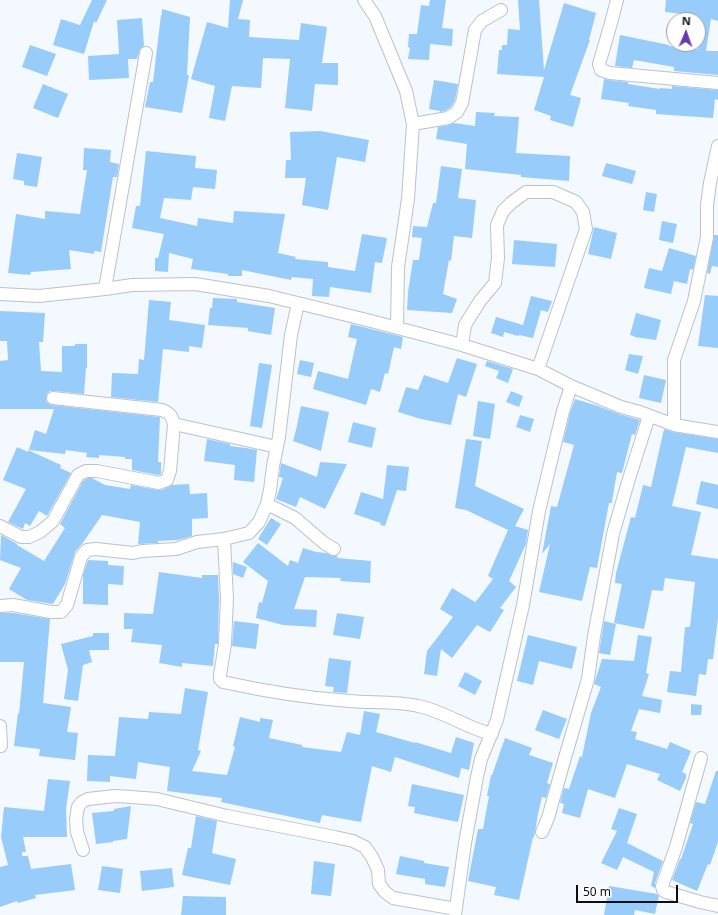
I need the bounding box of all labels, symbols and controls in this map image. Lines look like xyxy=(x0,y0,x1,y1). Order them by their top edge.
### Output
north arrow xyxy=(666,12,706,52)
text: N xyxy=(682,13,691,28)
scale bar xyxy=(578,877,680,903)
text: 50 m xyxy=(583,883,611,900)

